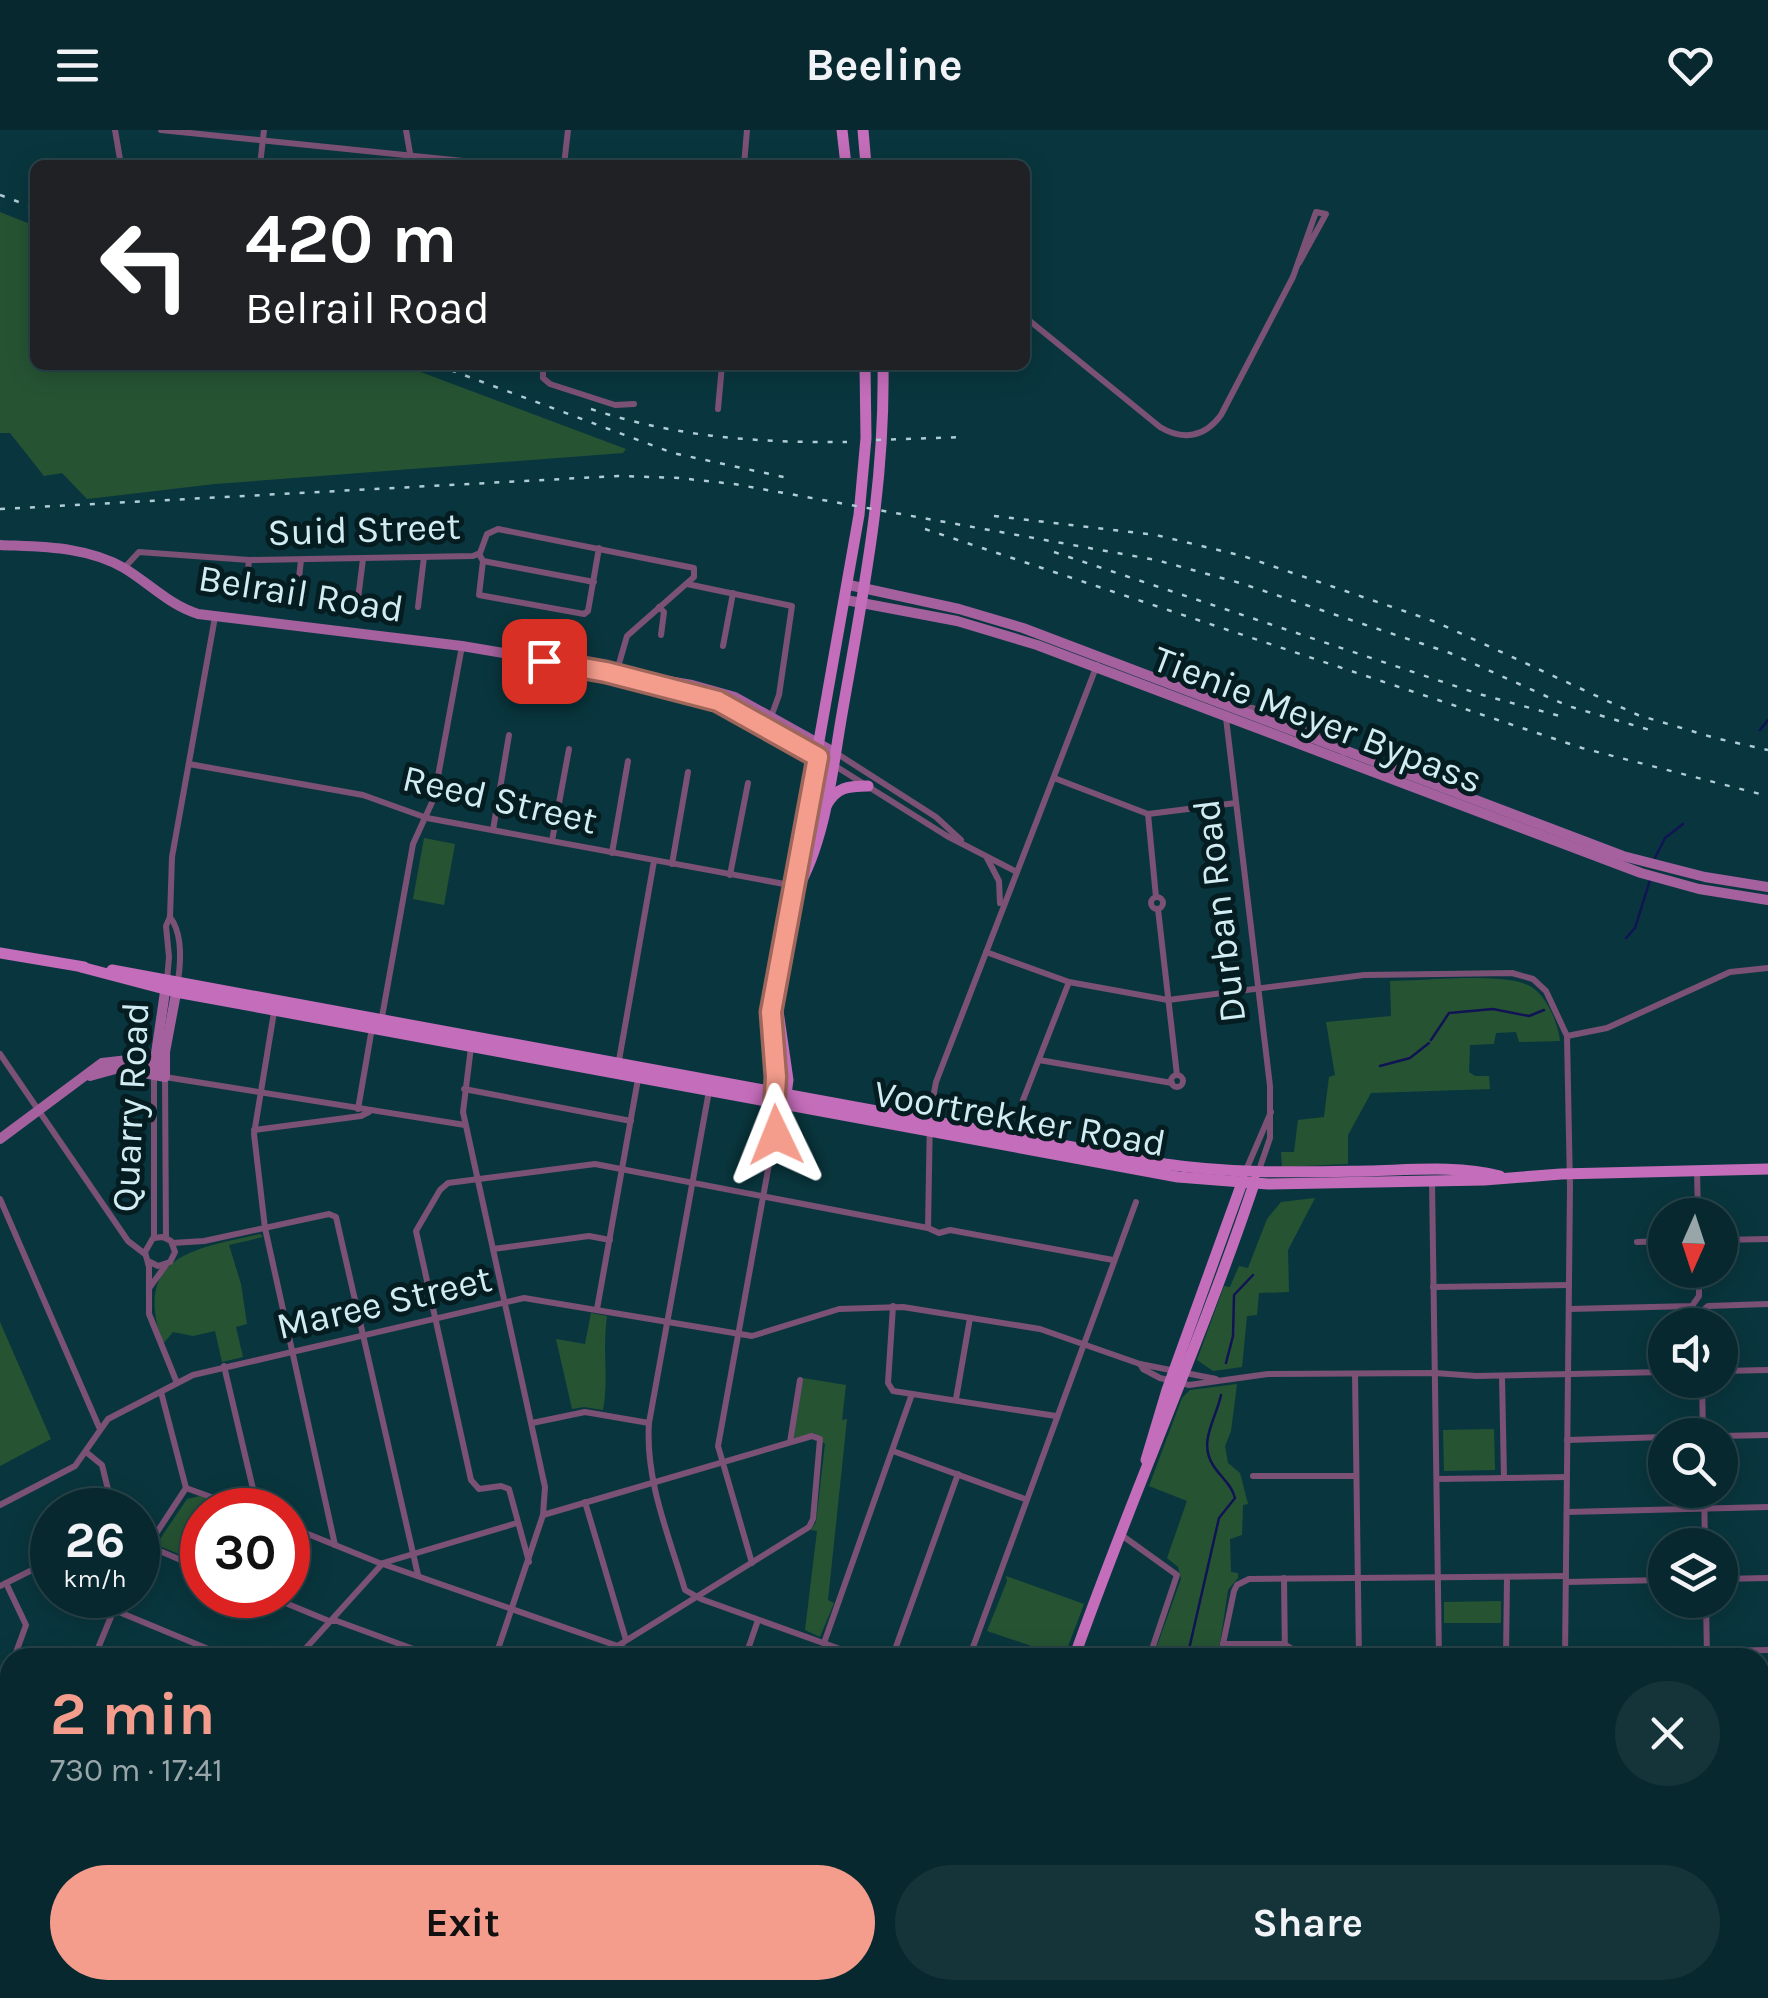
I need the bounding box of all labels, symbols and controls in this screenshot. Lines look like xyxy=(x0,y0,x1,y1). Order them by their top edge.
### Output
icon: menu xyxy=(50,38,105,93)
icon: heart xyxy=(1663,38,1718,93)
text: Beeline xyxy=(805,39,963,91)
text: 420 m xyxy=(245,198,457,280)
icon: left xyxy=(80,200,210,330)
text: Belrail Road xyxy=(245,282,490,334)
street label: Suid Street xyxy=(267,504,461,555)
street label: Belrail Road xyxy=(195,555,407,632)
pin xyxy=(502,619,587,704)
icon: arrive xyxy=(517,634,572,689)
street label: Tienie Meyer Bypass xyxy=(1147,636,1489,803)
street label: Reed Street xyxy=(398,755,601,844)
street label: Durban Road xyxy=(1183,797,1256,1025)
street label: Quarry Road xyxy=(103,1001,158,1213)
street label: Voortrekker Road xyxy=(870,1071,1169,1166)
position arrow xyxy=(724,1083,828,1187)
north arrow xyxy=(1648,1198,1738,1288)
map controls xyxy=(1648,1198,1738,1618)
street label: Maree Street xyxy=(272,1256,496,1349)
button: sound xyxy=(1648,1308,1738,1398)
button: search xyxy=(1648,1418,1738,1508)
speed limit sign: 30 xyxy=(180,1488,310,1618)
text: 26 xyxy=(65,1511,125,1570)
button: layers xyxy=(1648,1528,1738,1618)
text: km/h xyxy=(63,1564,127,1593)
text: 2 min xyxy=(50,1679,215,1749)
button: close xyxy=(1615,1681,1720,1786)
text: 730 m · 17:41 xyxy=(50,1752,223,1789)
button: Exit xyxy=(50,1865,875,1980)
button: Share xyxy=(895,1865,1720,1980)

